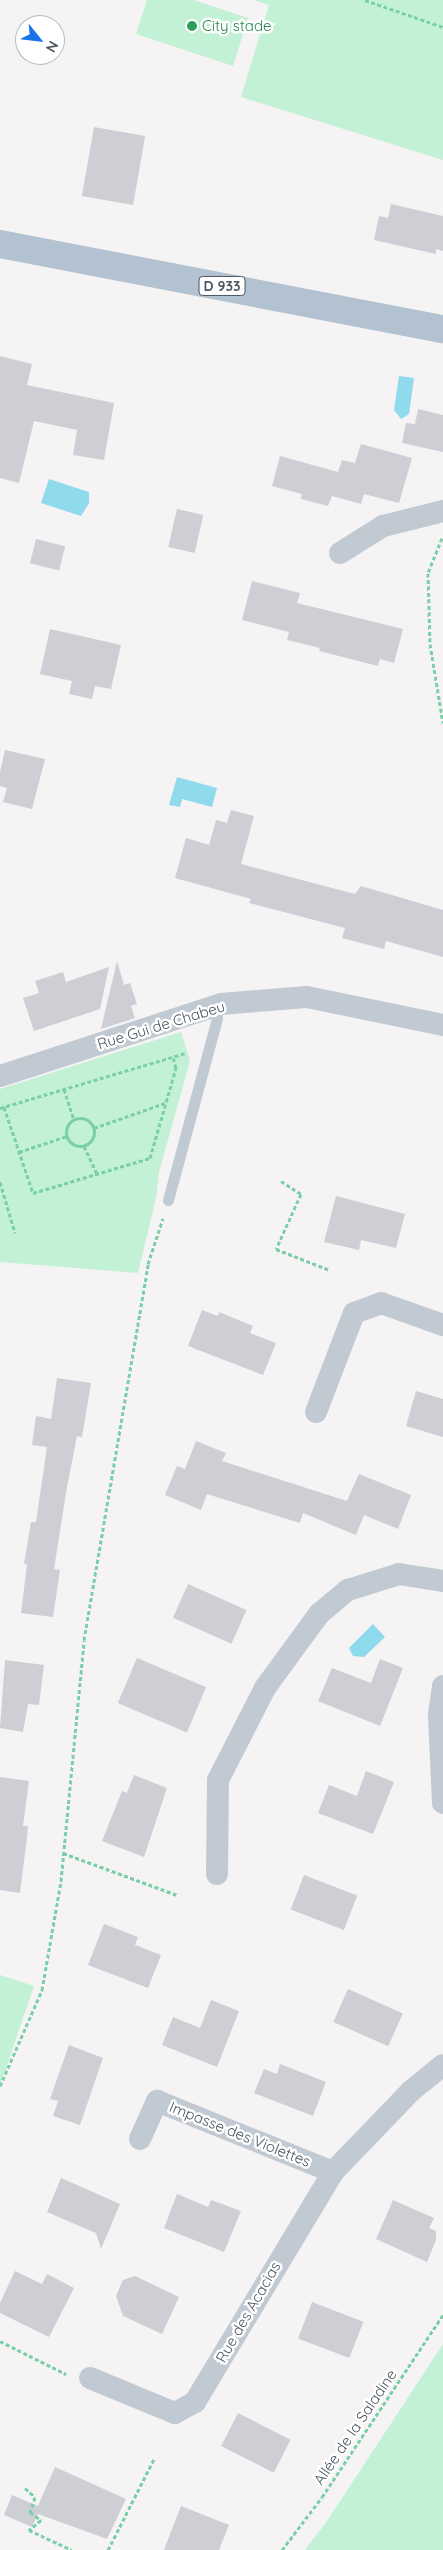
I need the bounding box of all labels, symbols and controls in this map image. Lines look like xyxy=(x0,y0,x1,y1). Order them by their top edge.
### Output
north arrow xyxy=(15,15,65,65)
place label: City stade xyxy=(202,17,271,35)
marker: City stade xyxy=(186,20,198,32)
text: N xyxy=(42,38,63,56)
road number: D 933 xyxy=(198,274,246,298)
street label: Rue Gui de Chabeu xyxy=(95,997,227,1053)
street label: Impasse des Violettes xyxy=(167,2097,313,2171)
street label: Rue des Acacias xyxy=(212,2258,284,2366)
street label: Allée de la Saladine xyxy=(310,2366,400,2488)

